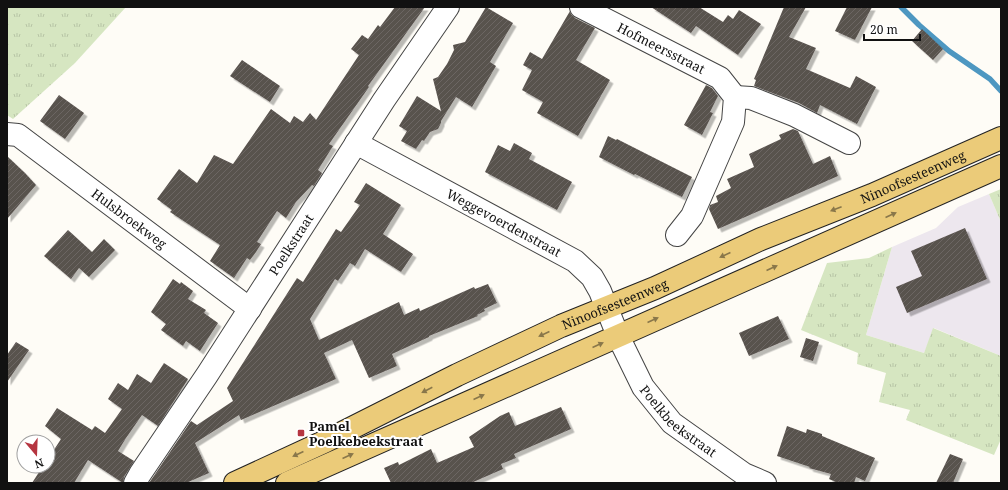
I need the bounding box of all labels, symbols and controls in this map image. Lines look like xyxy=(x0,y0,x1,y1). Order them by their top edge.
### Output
scale bar xyxy=(864,16,920,42)
street label: Hofmeersstraat xyxy=(614,18,709,78)
text: 20 m xyxy=(870,21,898,38)
street label: Ninoofsesteenweg xyxy=(858,146,968,208)
street label: Hulsbroekweg xyxy=(88,184,171,253)
street label: Weggevoerdenstraat xyxy=(443,184,565,261)
one-way arrow xyxy=(830,206,842,212)
street label: Poelkstraat xyxy=(265,210,318,279)
one-way arrow xyxy=(886,212,897,218)
one-way arrow xyxy=(719,252,731,259)
one-way arrow xyxy=(767,265,778,271)
street label: Ninoofsesteenweg xyxy=(559,274,671,334)
one-way arrow xyxy=(648,317,660,323)
one-way arrow xyxy=(539,331,550,337)
one-way arrow xyxy=(593,341,605,347)
street label: Poelkbeekstraat xyxy=(636,381,721,461)
one-way arrow xyxy=(421,387,432,393)
one-way arrow xyxy=(474,394,485,400)
place label: Pamel Poelkebeekstraat xyxy=(309,417,423,450)
marker: Pamel Poelkebeekstraat xyxy=(296,428,306,438)
north arrow xyxy=(16,434,56,474)
one-way arrow xyxy=(292,451,303,457)
one-way arrow xyxy=(342,453,353,459)
text: N xyxy=(33,455,46,473)

